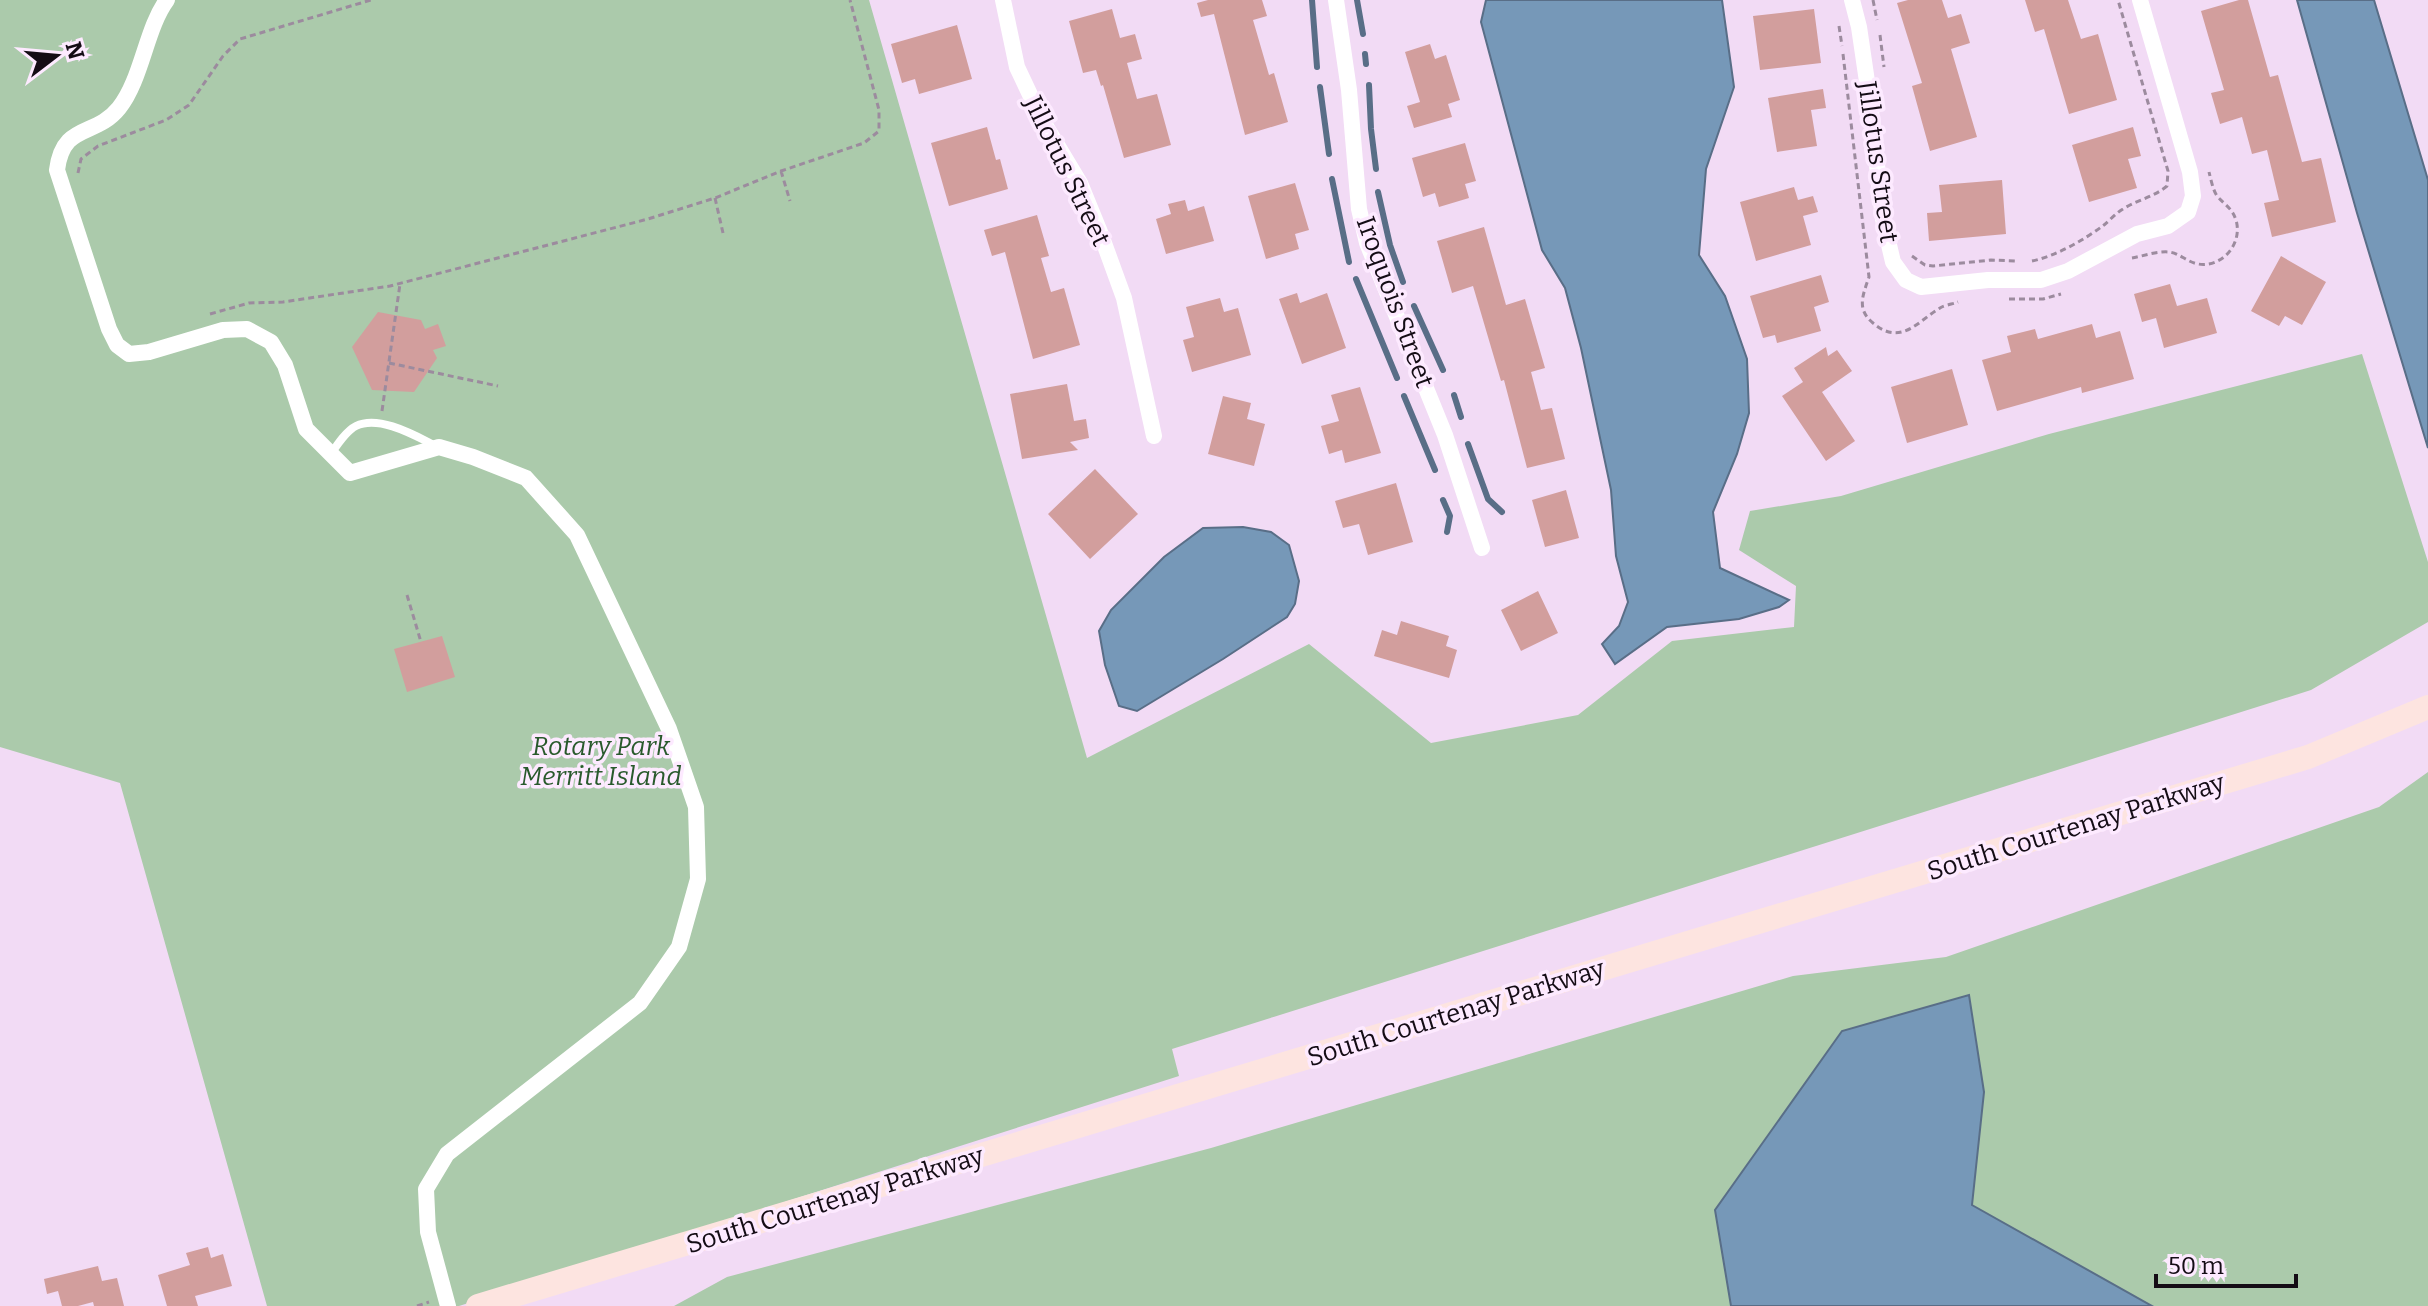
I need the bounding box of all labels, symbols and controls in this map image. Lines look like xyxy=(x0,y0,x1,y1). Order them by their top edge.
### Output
north arrow xyxy=(16,16,96,96)
text: N xyxy=(59,39,90,63)
street label: Jillotus Street xyxy=(1851,78,1905,245)
street label: Jillotus Street xyxy=(1017,90,1117,252)
street label: Iroquois Street xyxy=(1350,212,1441,392)
park label: Rotary Park Merritt Island xyxy=(520,731,682,792)
street label: South Courtenay Parkway xyxy=(1923,767,2229,887)
street label: South Courtenay Parkway xyxy=(1303,953,1609,1073)
street label: South Courtenay Parkway xyxy=(682,1140,988,1260)
scale bar xyxy=(2156,1238,2296,1288)
text: 50 m xyxy=(2168,1252,2224,1280)

